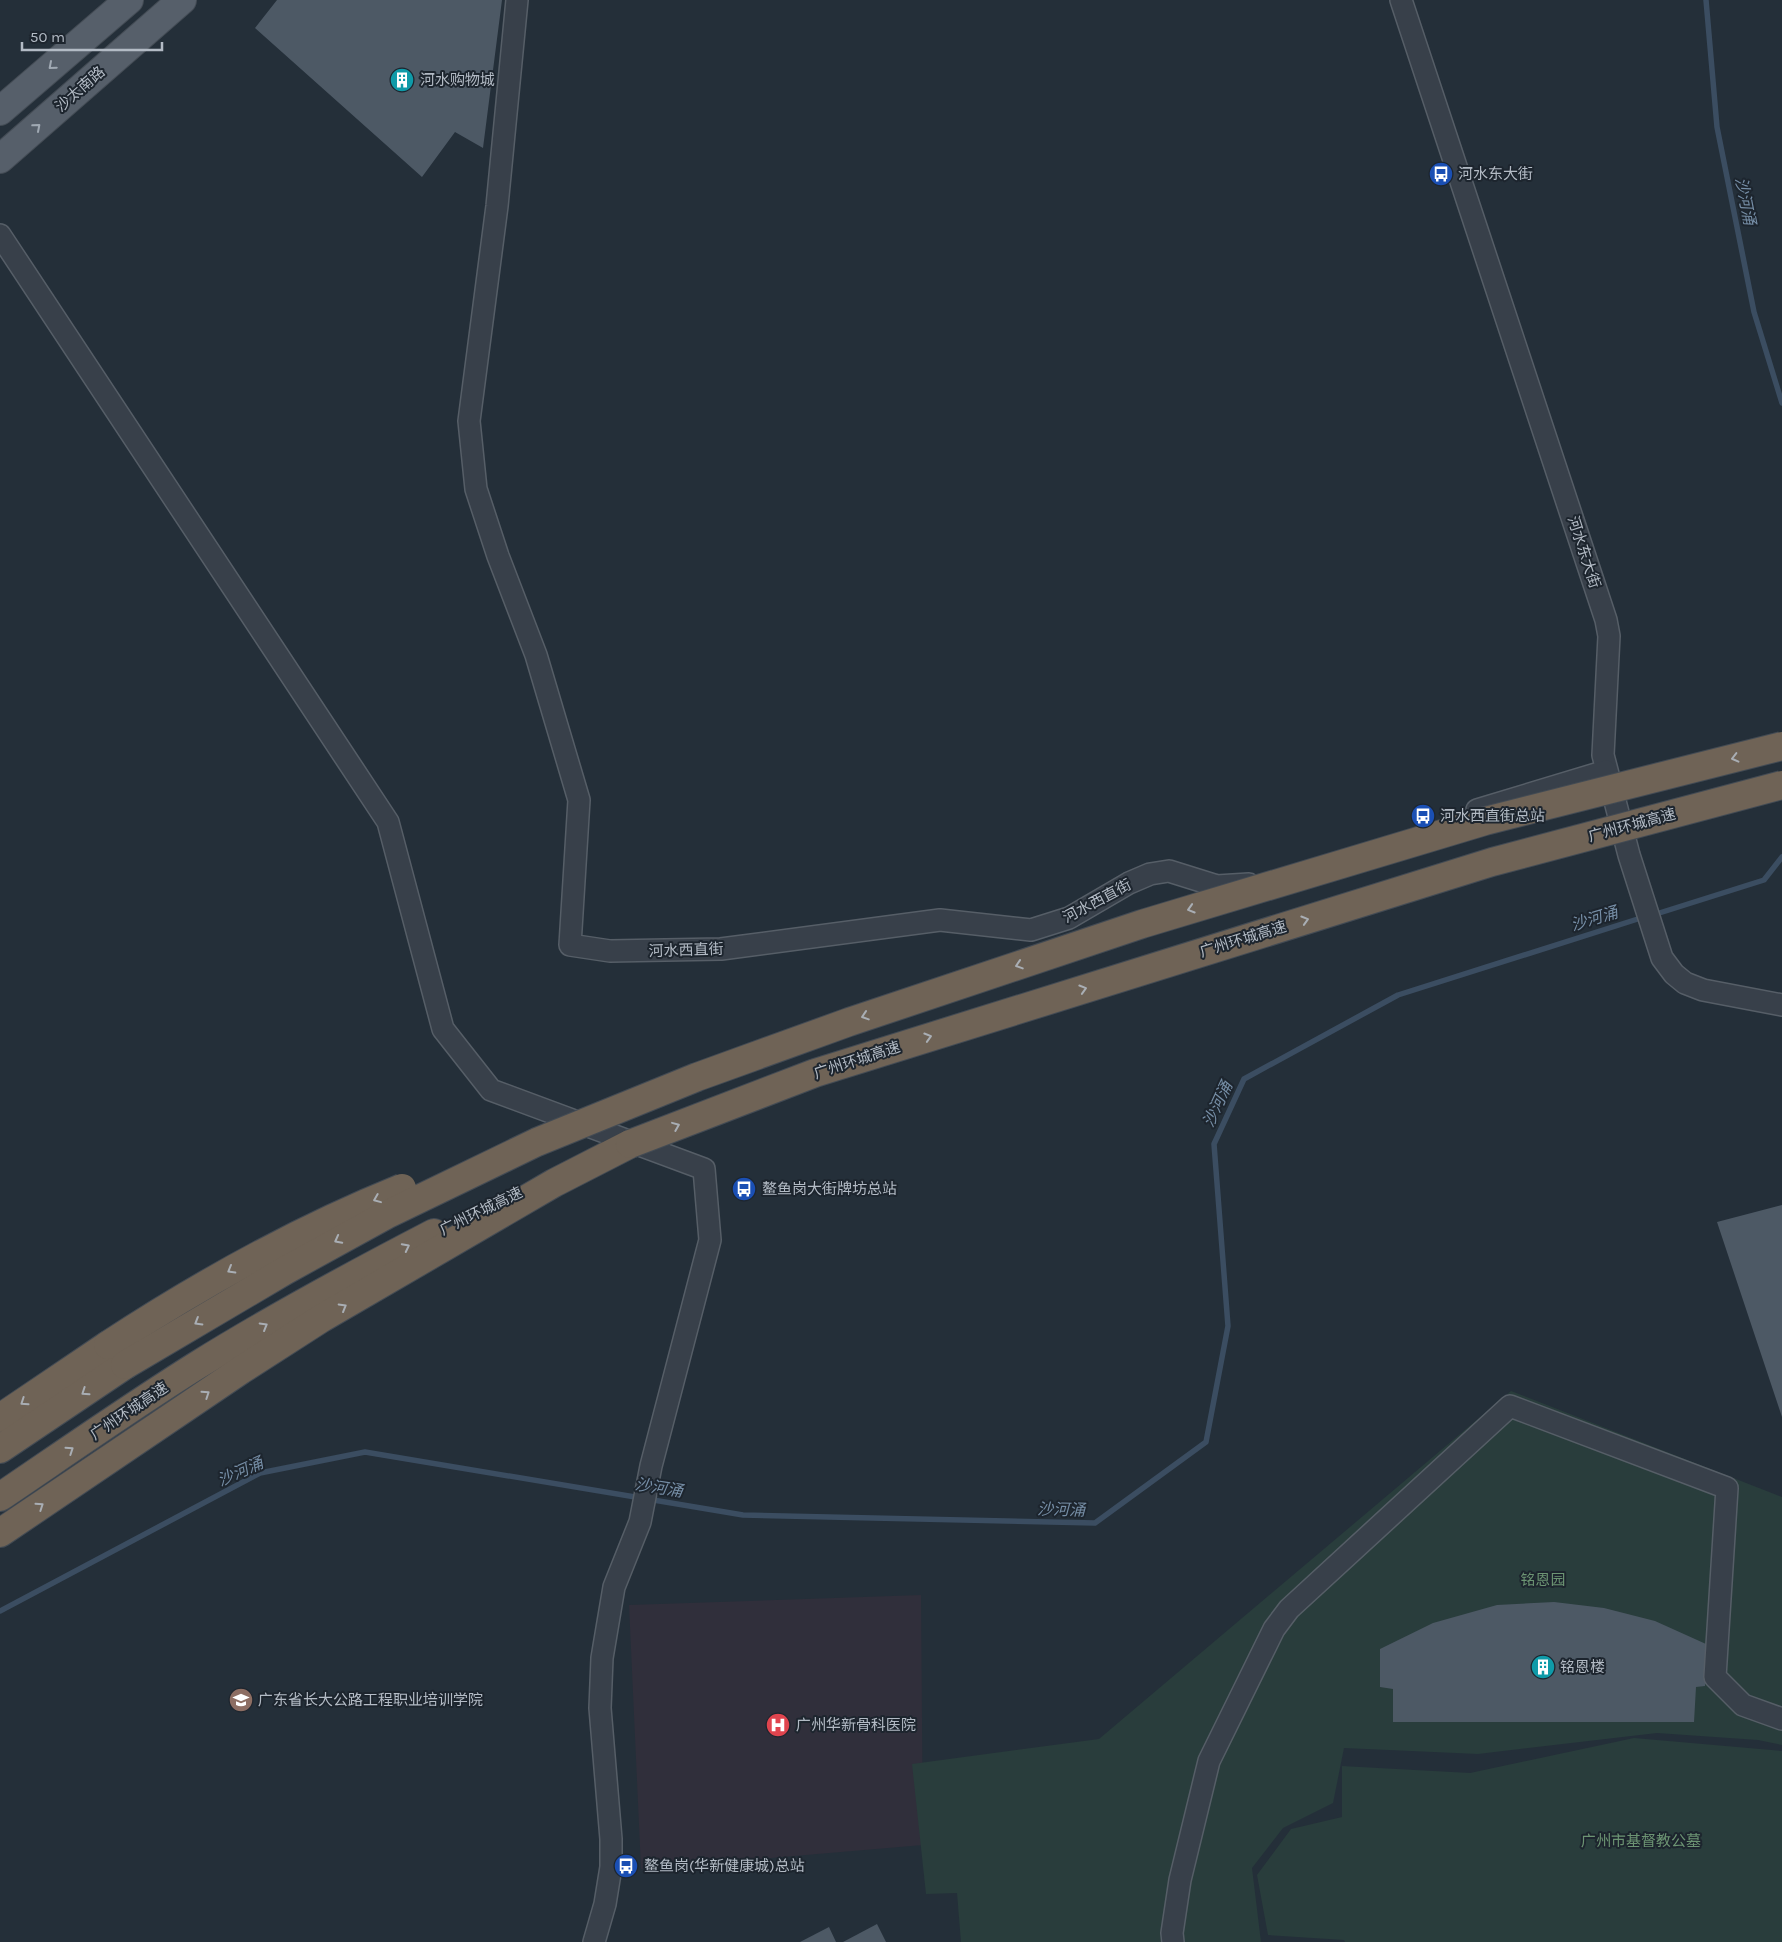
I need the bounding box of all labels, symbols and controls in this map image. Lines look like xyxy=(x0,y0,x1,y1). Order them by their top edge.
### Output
scale bar xyxy=(22,20,162,52)
text: 50 m xyxy=(30,28,65,46)
one-way arrow xyxy=(49,60,58,69)
street label: 沙太南路 xyxy=(51,63,109,115)
building icon: 河水购物城 xyxy=(389,67,415,93)
place label: 河水购物城 xyxy=(420,71,495,89)
one-way arrow xyxy=(31,123,40,132)
bus stop icon: 河水东大街 xyxy=(1428,161,1454,187)
place label: 河水东大街 xyxy=(1458,165,1533,183)
water label: 沙河涌 xyxy=(1732,176,1760,228)
street label: 河水东大街 xyxy=(1564,514,1604,590)
one-way arrow xyxy=(1730,752,1739,763)
bus stop icon: 河水西直街总站 xyxy=(1410,803,1436,829)
street label: 广州环城高速 xyxy=(1586,805,1678,845)
place label: 河水西直街总站 xyxy=(1440,807,1545,825)
street label: 河水西直街 xyxy=(1060,875,1134,927)
water label: 沙河涌 xyxy=(1568,902,1622,935)
one-way arrow xyxy=(1187,904,1195,914)
one-way arrow xyxy=(1300,916,1309,926)
street label: 广州环城高速 xyxy=(1197,917,1289,961)
street label: 河水西直街 xyxy=(648,940,724,960)
one-way arrow xyxy=(1016,959,1024,969)
one-way arrow xyxy=(1078,985,1087,995)
one-way arrow xyxy=(861,1010,870,1020)
one-way arrow xyxy=(923,1033,932,1043)
street label: 广州环城高速 xyxy=(811,1038,903,1082)
water label: 沙河涌 xyxy=(1199,1077,1237,1130)
one-way arrow xyxy=(671,1122,680,1132)
bus stop icon: 鳌鱼岗大街牌坊总站 xyxy=(731,1176,757,1202)
place label: 鳌鱼岗大街牌坊总站 xyxy=(762,1180,897,1198)
street label: 广州环城高速 xyxy=(437,1183,525,1239)
one-way arrow xyxy=(373,1192,382,1203)
one-way arrow xyxy=(334,1234,343,1244)
one-way arrow xyxy=(401,1243,410,1253)
one-way arrow xyxy=(228,1263,237,1273)
one-way arrow xyxy=(337,1303,346,1313)
one-way arrow xyxy=(194,1315,203,1325)
one-way arrow xyxy=(259,1322,268,1332)
street label: 广州环城高速 xyxy=(87,1378,171,1444)
one-way arrow xyxy=(81,1386,90,1396)
one-way arrow xyxy=(200,1391,209,1400)
one-way arrow xyxy=(20,1396,30,1405)
one-way arrow xyxy=(64,1447,73,1457)
water label: 沙河涌 xyxy=(214,1452,268,1490)
water label: 沙河涌 xyxy=(634,1474,686,1501)
water label: 沙河涌 xyxy=(1037,1500,1087,1519)
one-way arrow xyxy=(35,1503,44,1512)
park label: 铭恩园 xyxy=(1520,1571,1566,1589)
building icon: 铭恩楼 xyxy=(1530,1654,1556,1680)
place label: 铭恩楼 xyxy=(1560,1658,1605,1676)
school or university icon: 广东省长大公路工程职业培训学院 xyxy=(228,1687,254,1713)
place label: 广东省长大公路工程职业培训学院 xyxy=(258,1691,483,1709)
hospital icon: 广州华新骨科医院 xyxy=(765,1712,791,1738)
place label: 广州华新骨科医院 xyxy=(796,1716,916,1734)
park label: 广州市基督教公墓 xyxy=(1581,1832,1701,1850)
bus stop icon: 鳌鱼岗(华新健康城)总站 xyxy=(613,1853,639,1879)
place label: 鳌鱼岗(华新健康城)总站 xyxy=(644,1857,805,1875)

